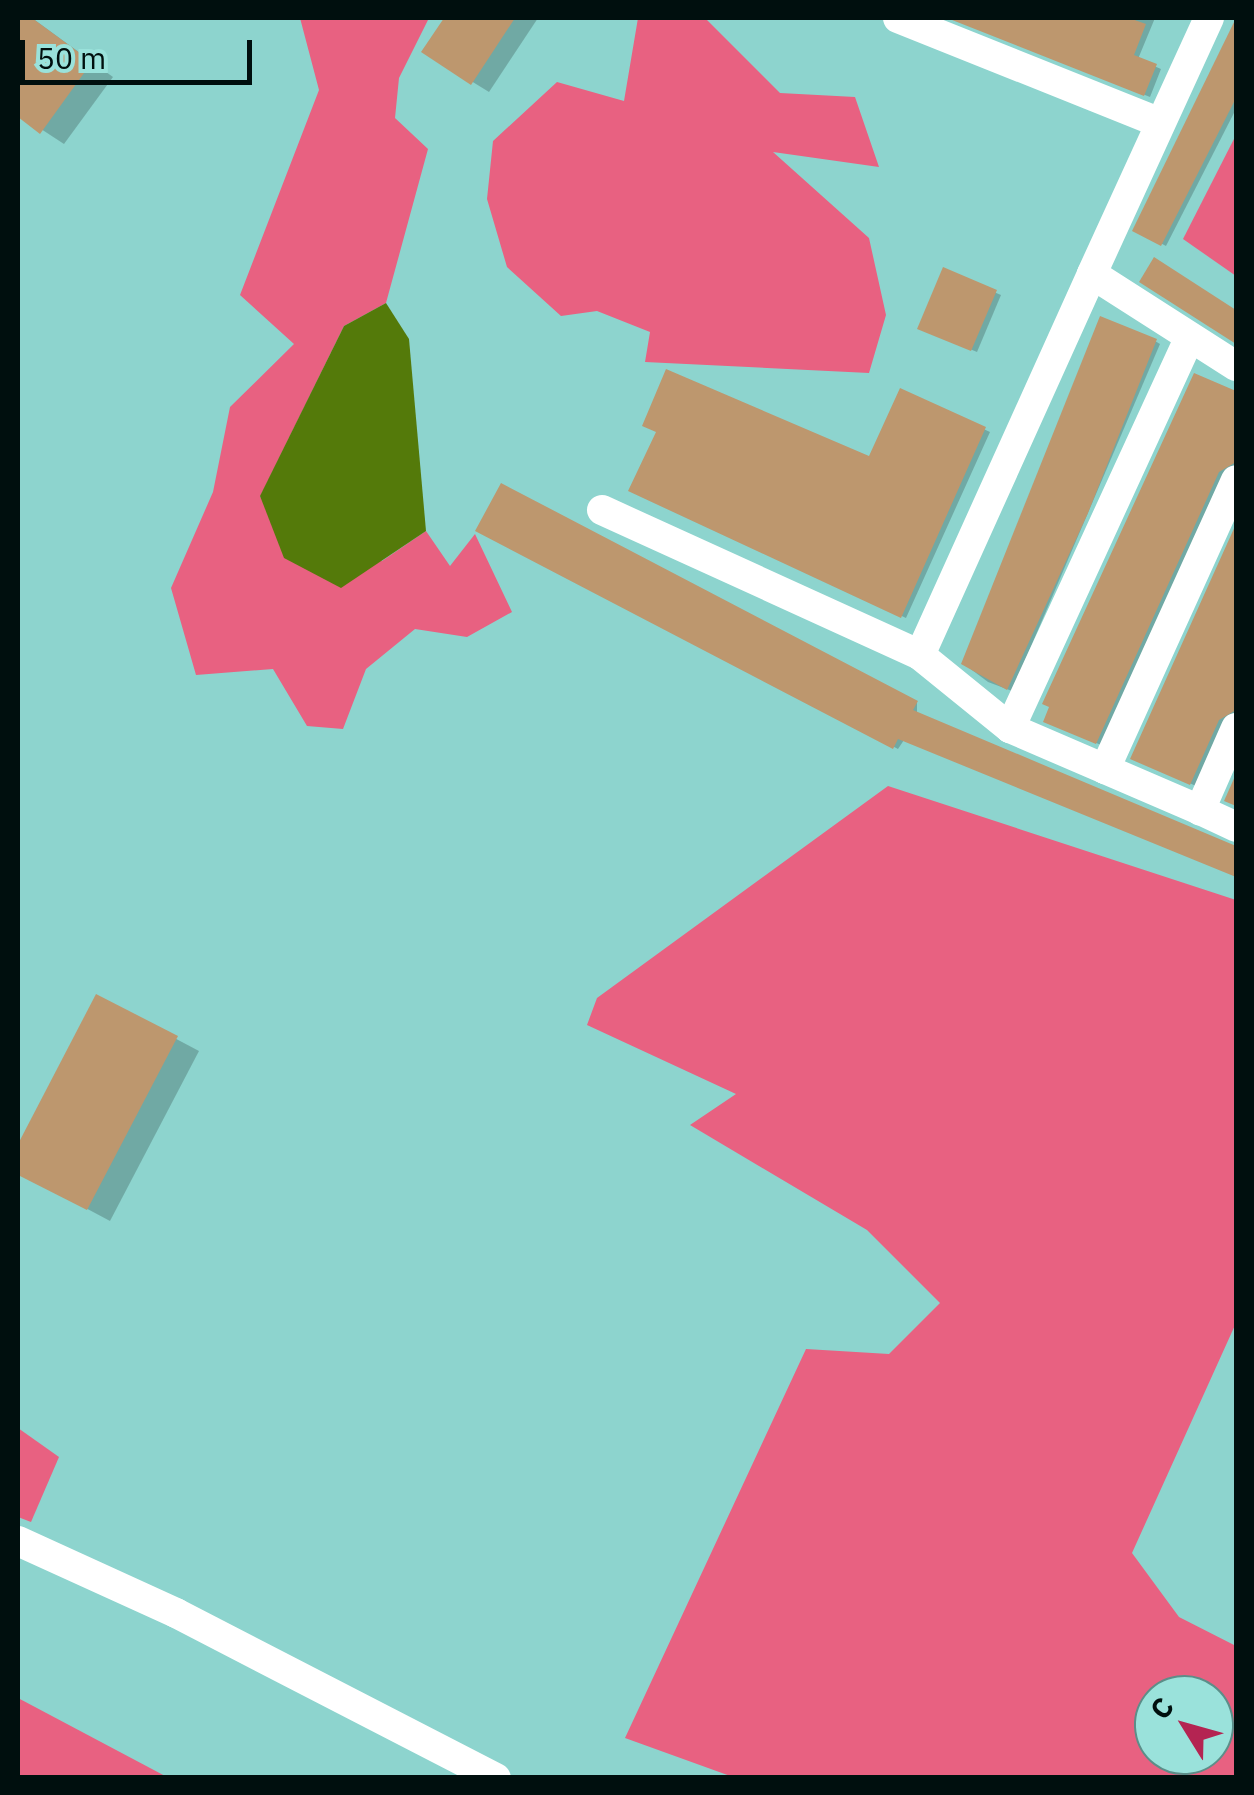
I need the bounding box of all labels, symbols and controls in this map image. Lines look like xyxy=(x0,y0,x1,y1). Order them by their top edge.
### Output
scale bar xyxy=(25,20,258,82)
text: 50 m xyxy=(37,38,106,77)
north arrow xyxy=(1134,1675,1234,1775)
text: С xyxy=(1141,1689,1181,1726)

